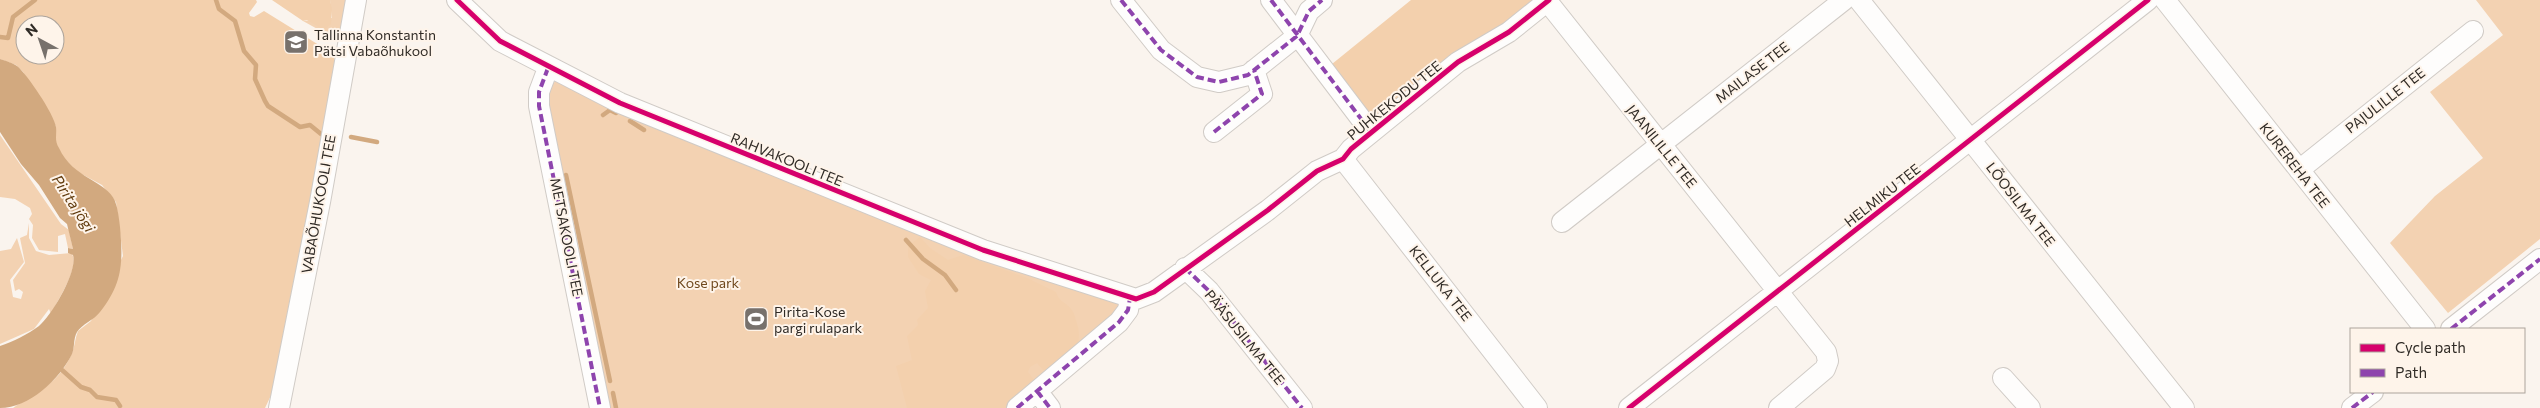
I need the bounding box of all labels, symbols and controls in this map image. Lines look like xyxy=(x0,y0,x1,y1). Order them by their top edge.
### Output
north arrow xyxy=(15,15,65,65)
text: N xyxy=(22,20,41,40)
place label: Tallinna Konstantin Pätsi Vabaõhukool xyxy=(314,26,436,59)
school or university icon: Tallinna Konstantin Pätsi Vabaõhukool xyxy=(283,29,309,55)
street label: MAILASE TEE xyxy=(1712,38,1792,106)
street label: PUHKEKODU TEE xyxy=(1343,57,1445,143)
street label: PAJULILLE TEE xyxy=(2342,64,2428,136)
street label: JAANILILLE TEE xyxy=(1623,101,1701,191)
street label: KUREREHA TEE xyxy=(2256,119,2334,211)
street label: RAHVAKOOLI TEE xyxy=(728,129,846,189)
street label: VABAÕHUKOOLI TEE xyxy=(297,133,339,275)
street label: LÕOSILMA TEE xyxy=(1983,159,2059,249)
street label: HELMIKU TEE xyxy=(1841,160,1923,230)
water label: Pirita jõgi xyxy=(49,171,100,236)
street label: METSAKOOLI TEE xyxy=(547,176,587,298)
street label: KELLUKA TEE xyxy=(1406,242,1476,324)
park label: Kose park xyxy=(677,274,740,291)
street label: PÄÄSUSILMA TEE xyxy=(1201,286,1289,388)
place label: Pirita-Kose pargi rulapark xyxy=(774,303,863,336)
sports icon: Pirita-Kose pargi rulapark xyxy=(743,306,769,332)
legend xyxy=(2350,328,2525,393)
text: Cycle path xyxy=(2395,338,2466,356)
text: Path xyxy=(2395,363,2427,381)

